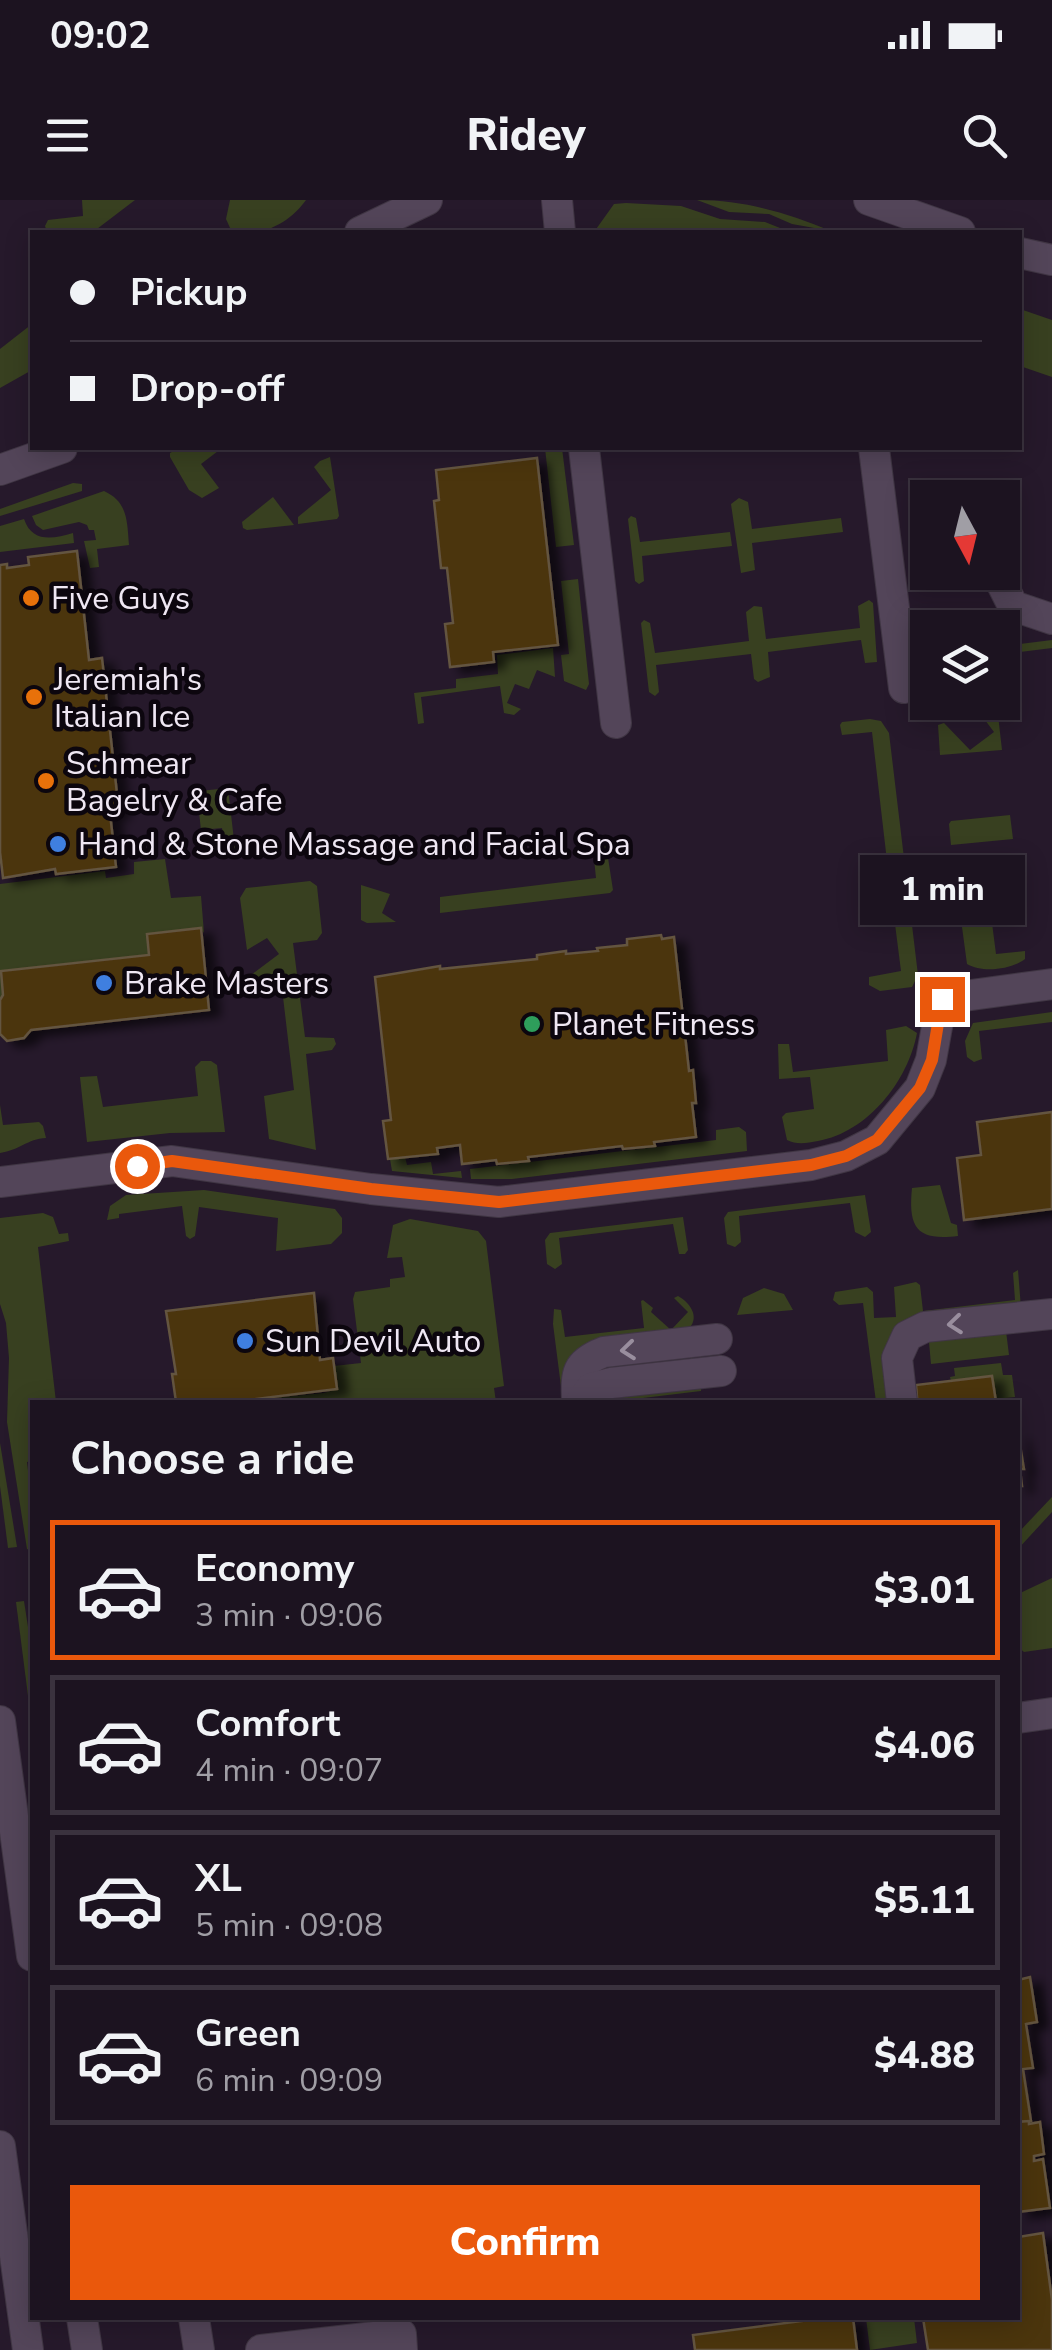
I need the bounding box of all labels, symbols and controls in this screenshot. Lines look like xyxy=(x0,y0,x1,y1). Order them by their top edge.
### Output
text: 09:02 xyxy=(50,10,151,61)
text: Ridey xyxy=(466,105,586,166)
icon: menu xyxy=(40,108,95,163)
icon: search xyxy=(957,108,1012,163)
text: Pickup xyxy=(130,267,248,318)
text: Drop-off xyxy=(130,363,284,414)
north arrow xyxy=(910,480,1020,590)
map controls xyxy=(910,480,1020,720)
place label: Five Guys xyxy=(51,577,190,620)
marker: Five Guys xyxy=(20,587,42,609)
button: layers xyxy=(910,610,1020,720)
place label: Jeremiah's Italian Ice xyxy=(53,658,202,738)
marker: Jeremiah's Italian Ice xyxy=(23,686,45,708)
place label: Schmear Bagelry & Cafe xyxy=(66,742,283,822)
marker: Schmear Bagelry & Cafe xyxy=(35,770,57,792)
place label: Hand & Stone Massage and Facial Spa xyxy=(78,823,631,866)
marker: Hand & Stone Massage and Facial Spa xyxy=(47,833,69,855)
callout: 1 min xyxy=(860,854,1024,924)
text: 1 min xyxy=(900,868,985,911)
place label: Brake Masters xyxy=(124,962,329,1005)
marker: Brake Masters xyxy=(93,972,115,994)
route end xyxy=(920,977,965,1022)
place label: Planet Fitness xyxy=(552,1003,755,1046)
marker: Planet Fitness xyxy=(521,1013,543,1035)
route start xyxy=(115,1144,160,1189)
one-way arrow xyxy=(947,1313,963,1334)
place label: Sun Devil Auto xyxy=(265,1320,481,1363)
marker: Sun Devil Auto xyxy=(234,1330,256,1352)
one-way arrow xyxy=(620,1338,636,1360)
text: Choose a ride xyxy=(70,1429,355,1490)
text: Economy xyxy=(195,1543,354,1594)
icon: car xyxy=(75,1545,165,1635)
text: $3.01 xyxy=(874,1565,975,1616)
text: 3 min · 09:06 xyxy=(195,1594,383,1637)
text: Comfort xyxy=(195,1698,340,1749)
icon: car xyxy=(75,1700,165,1790)
text: $4.06 xyxy=(874,1720,975,1771)
text: 4 min · 09:07 xyxy=(195,1749,383,1792)
text: XL xyxy=(195,1853,242,1904)
icon: car xyxy=(75,1855,165,1945)
text: $5.11 xyxy=(874,1875,975,1926)
text: 5 min · 09:08 xyxy=(195,1904,383,1947)
text: Green xyxy=(195,2008,301,2059)
icon: car xyxy=(75,2010,165,2100)
text: $4.88 xyxy=(874,2030,975,2081)
text: 6 min · 09:09 xyxy=(195,2059,383,2102)
button: Confirm xyxy=(70,2185,980,2300)

